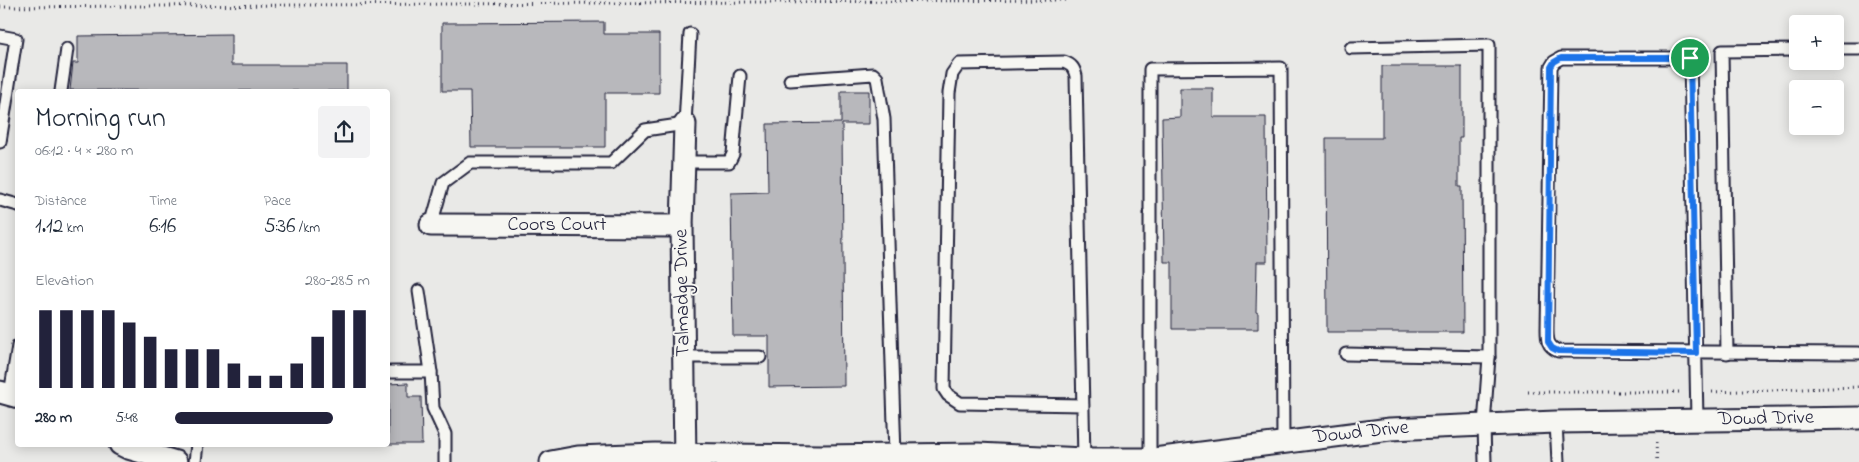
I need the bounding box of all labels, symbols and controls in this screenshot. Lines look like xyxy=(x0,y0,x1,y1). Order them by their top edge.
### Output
map controls xyxy=(1789,15,1844,135)
button: + xyxy=(1789,15,1844,70)
pin xyxy=(1669,37,1711,79)
icon: arrive xyxy=(1676,44,1704,72)
button: − xyxy=(1789,80,1844,135)
text: Morning run xyxy=(35,99,166,140)
button: share xyxy=(318,106,370,158)
text: 06:12 · 4 × 280 m xyxy=(35,139,133,163)
text: Distance xyxy=(35,191,87,212)
text: Time xyxy=(149,191,177,212)
text: Pace xyxy=(264,191,291,212)
street label: Coors Court xyxy=(508,211,607,240)
text: 1.12 xyxy=(35,212,63,242)
text: 6:16 xyxy=(149,212,176,242)
text: 5:36 xyxy=(264,212,295,242)
text: km xyxy=(63,218,84,239)
text: /km xyxy=(295,218,320,239)
street label: Talmadge Drive xyxy=(667,229,700,357)
text: Elevation xyxy=(35,269,94,293)
text: 280–285 m xyxy=(305,269,370,293)
street label: Dowd Drive xyxy=(1717,404,1814,434)
text: 280 m xyxy=(35,406,72,430)
text: 5:48 xyxy=(115,406,138,430)
street label: Dowd Drive xyxy=(1311,414,1410,453)

